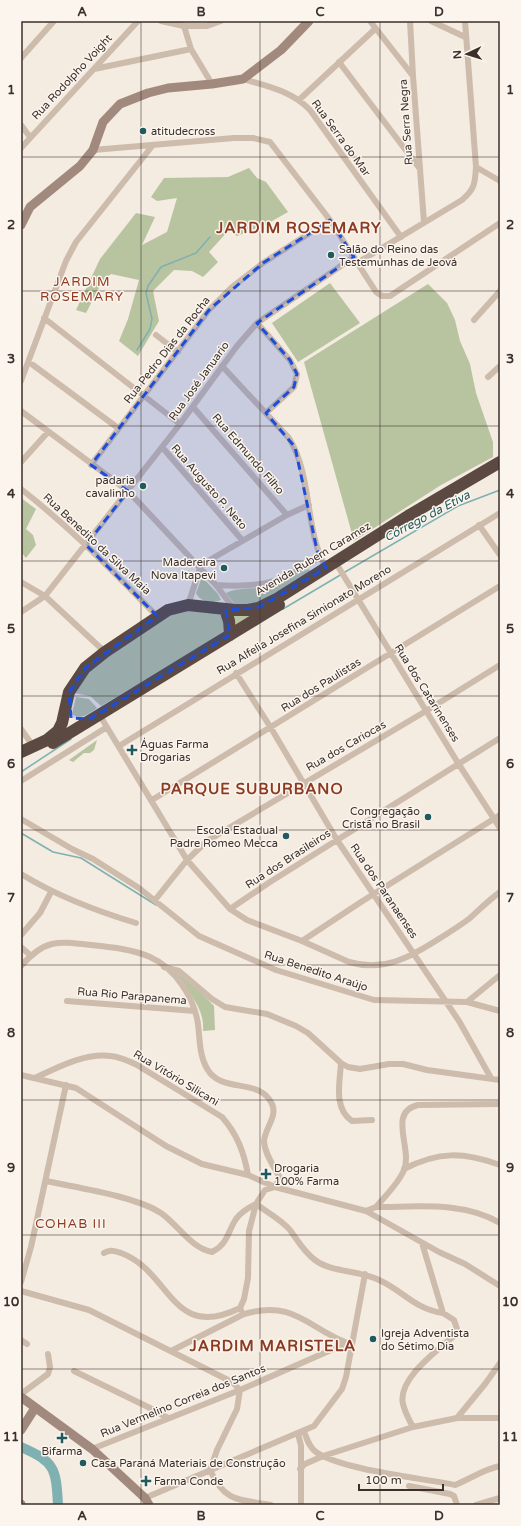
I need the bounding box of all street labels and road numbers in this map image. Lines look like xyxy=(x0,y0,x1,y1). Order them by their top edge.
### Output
street label: Rua Rodolpho Voight xyxy=(29,32,115,122)
street label: Rua Serra Negra xyxy=(397,79,415,165)
street label: Rua Serra do Mar xyxy=(309,97,374,179)
street label: Rua Pedro Dias da Rocha xyxy=(121,294,213,406)
street label: Rua José Januario xyxy=(166,339,232,423)
street label: Rua Edmundo Filho xyxy=(209,411,287,497)
street label: Rua Augusto P. Neto xyxy=(168,442,250,533)
street label: Rua Benedito da Silva Maia xyxy=(41,491,153,597)
street label: Avenida Rubem Caramez xyxy=(253,519,373,599)
street label: Rua Alfelia Josefina Simionato Moreno xyxy=(214,562,394,677)
street label: Rua dos Catarinenses xyxy=(392,642,462,744)
street label: Rua dos Paulistas xyxy=(279,655,363,715)
street label: Rua dos Cariocas xyxy=(304,718,388,774)
street label: Rua dos Brasileiros xyxy=(243,827,333,891)
street label: Rua dos Paranaenses xyxy=(347,841,421,941)
street label: Rua Benedito Araújo xyxy=(262,948,370,994)
street label: Rua Rio Parapanema xyxy=(77,985,187,1007)
street label: Rua Vitório Silicani xyxy=(131,1047,221,1109)
street label: Rua Vermelino Correia dos Santos xyxy=(99,1362,267,1440)

